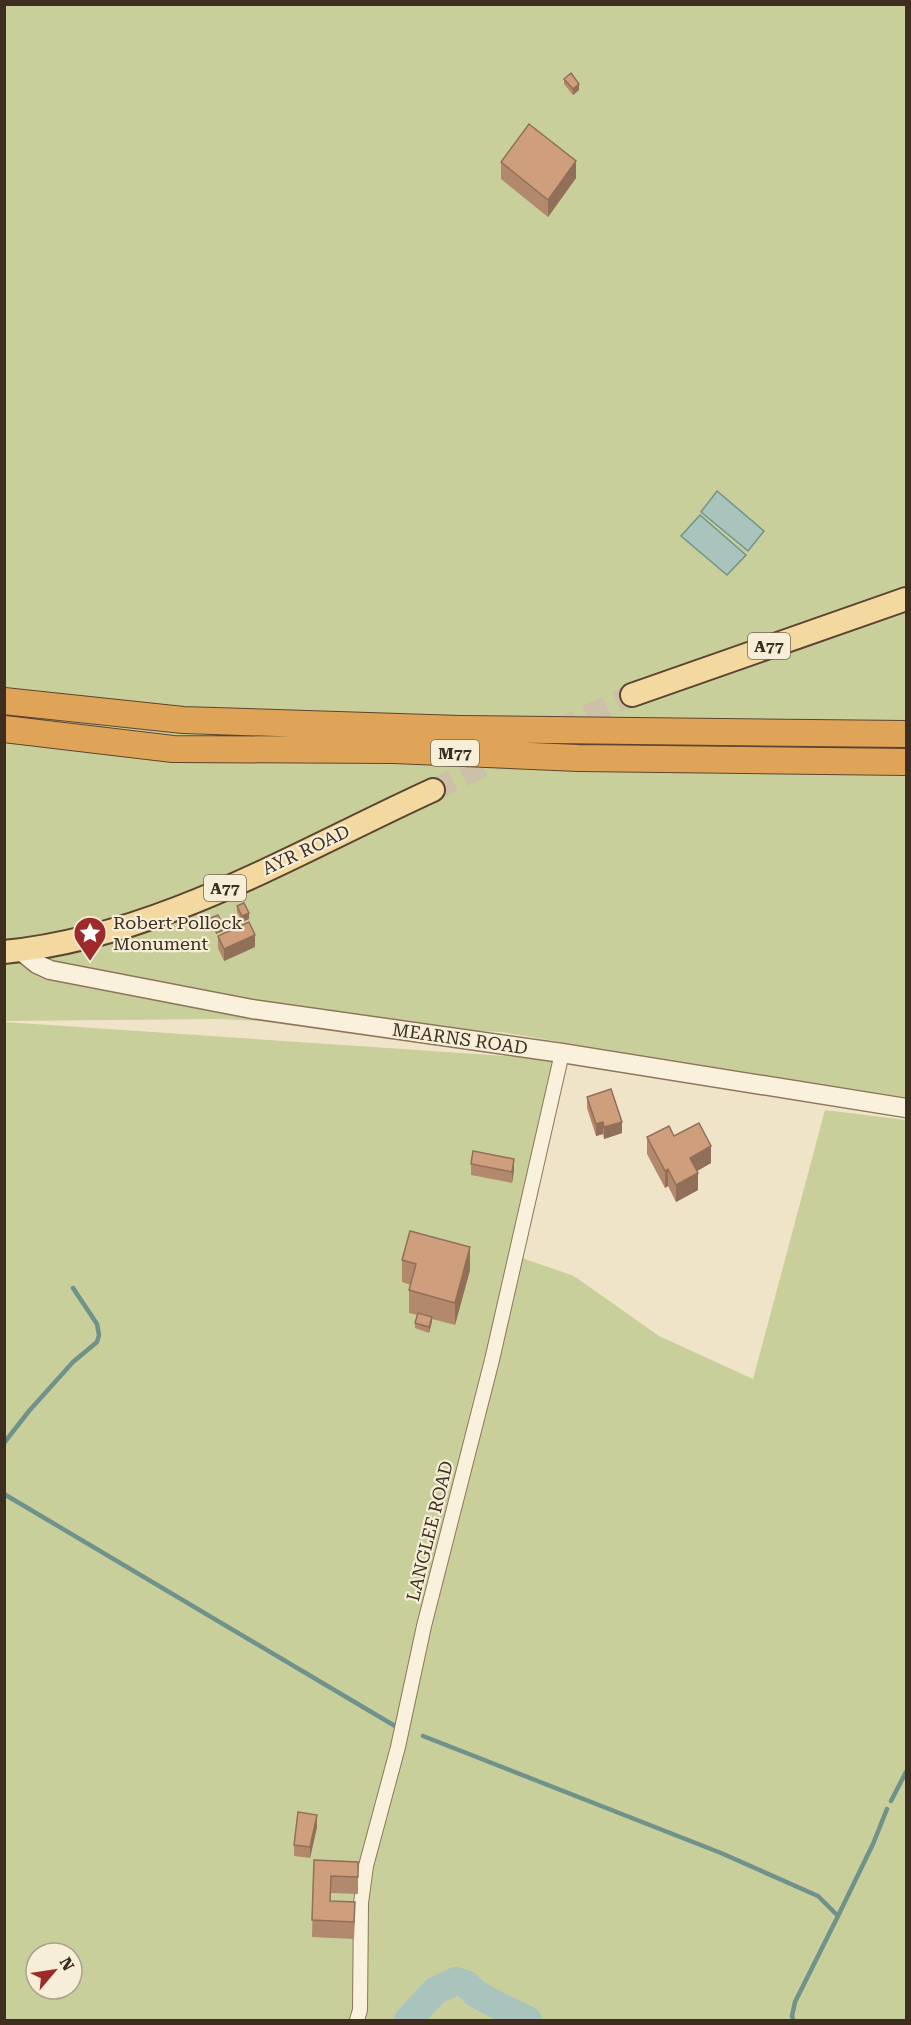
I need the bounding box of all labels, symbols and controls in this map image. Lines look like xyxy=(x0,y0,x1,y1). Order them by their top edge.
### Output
road number: A77 xyxy=(748,633,790,659)
road number: M77 xyxy=(431,740,479,766)
street label: AYR ROAD xyxy=(259,820,353,879)
road number: A77 xyxy=(204,875,246,901)
place label: Robert Pollock Monument xyxy=(113,912,243,954)
place icon: Robert Pollock Monument xyxy=(72,915,108,962)
street label: MEARNS ROAD xyxy=(391,1019,529,1058)
street label: LANGLEE ROAD xyxy=(402,1459,457,1603)
north arrow xyxy=(24,1941,84,2001)
text: N xyxy=(55,1954,78,1974)

